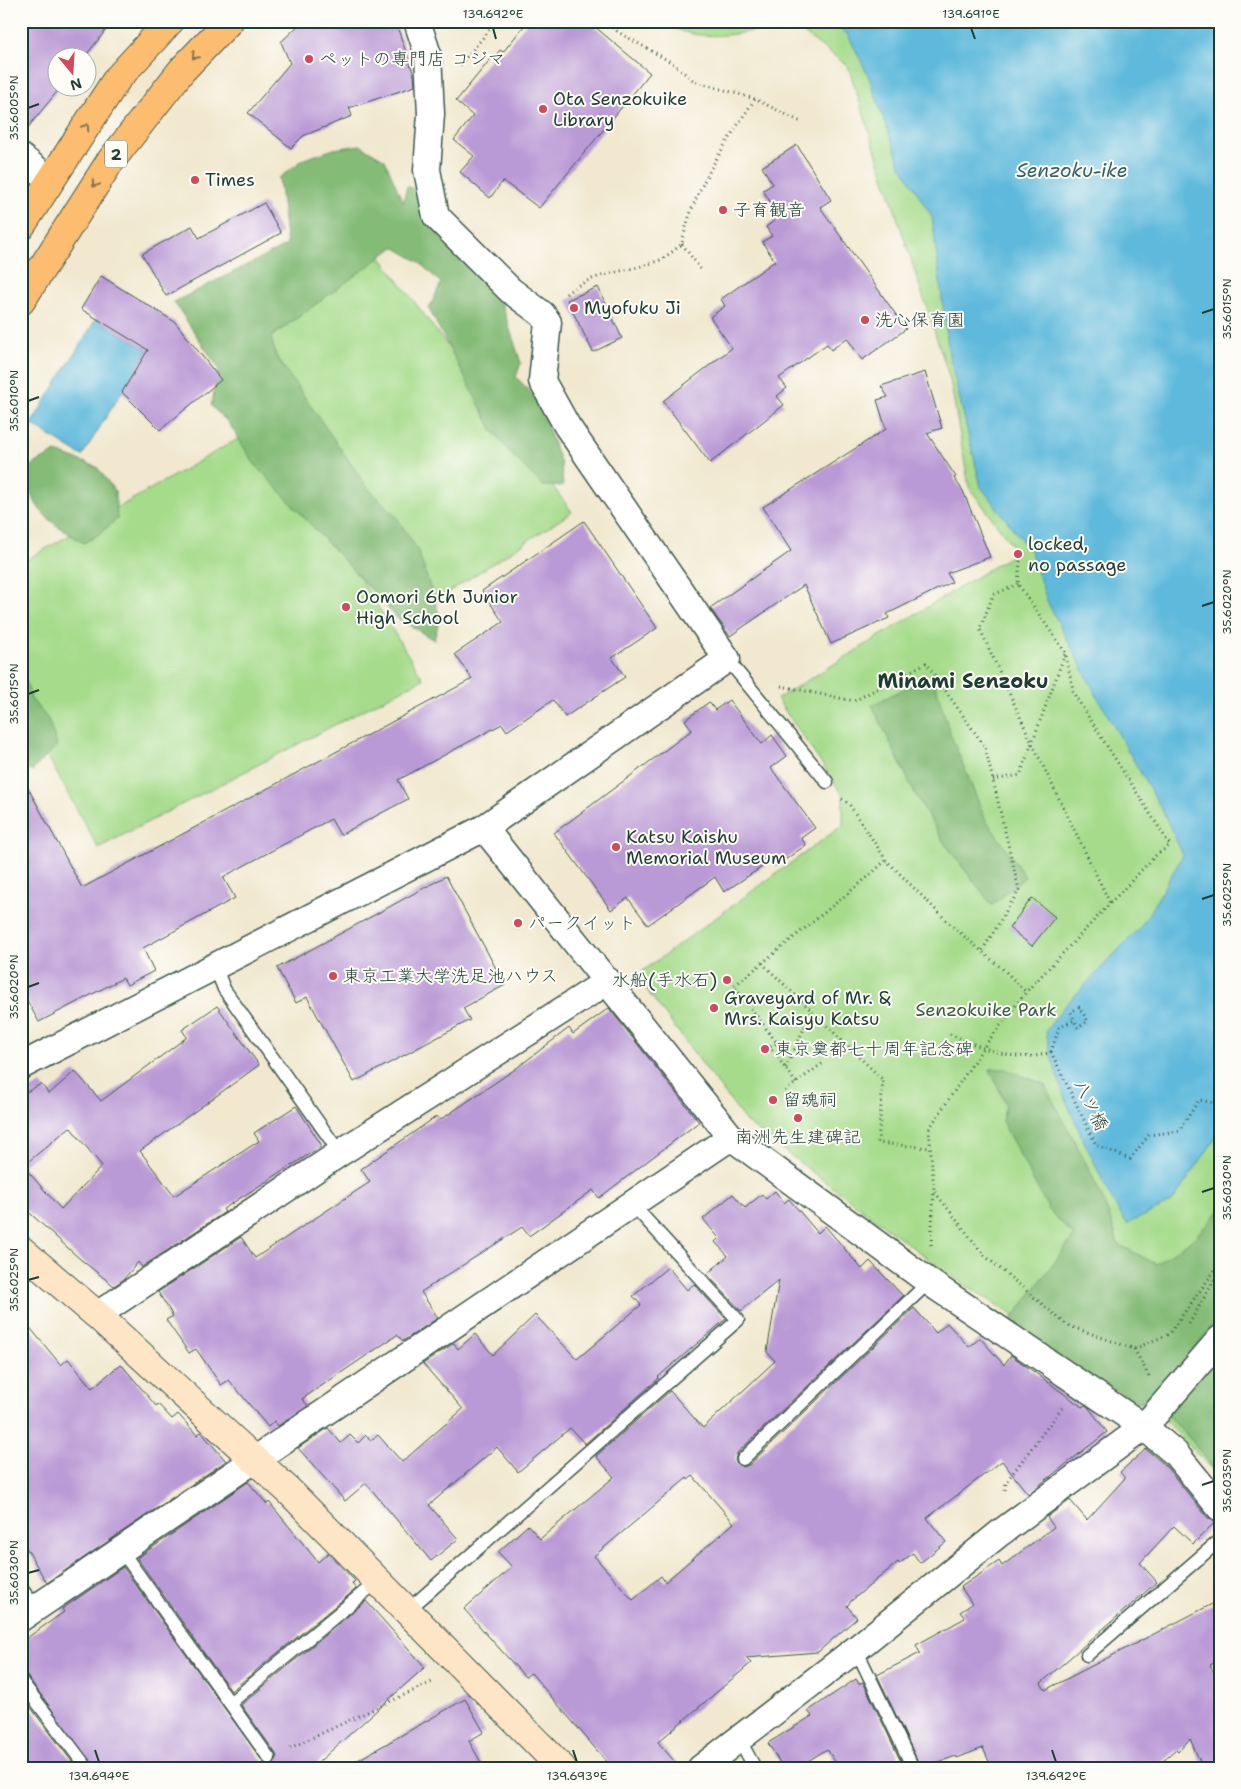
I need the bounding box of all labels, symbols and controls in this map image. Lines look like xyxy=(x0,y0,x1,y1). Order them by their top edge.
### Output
text: 139.692°E xyxy=(463,6,523,22)
text: 139.691°E xyxy=(942,6,1000,22)
place label: ペットの専門店 コジマ xyxy=(319,47,505,71)
north arrow xyxy=(48,48,98,98)
one-way arrow xyxy=(192,50,201,59)
marker: ペットの専門店 コジマ xyxy=(303,53,315,65)
text: N xyxy=(68,74,84,95)
text: 35.6005°N xyxy=(6,75,22,141)
place label: Ota Senzokuike Library xyxy=(553,87,687,132)
marker: Ota Senzokuike Library xyxy=(537,103,549,115)
one-way arrow xyxy=(80,123,89,133)
road number: 2 xyxy=(105,140,127,168)
water label: Senzoku-ike xyxy=(1016,158,1128,183)
place label: Times xyxy=(205,168,255,192)
marker: Times xyxy=(189,174,201,186)
one-way arrow xyxy=(92,178,101,188)
place label: 子育観音 xyxy=(733,198,805,222)
marker: 子育観音 xyxy=(717,204,729,216)
text: 35.6015°N xyxy=(1219,278,1235,340)
place label: Myofuku Ji xyxy=(584,296,681,320)
marker: Myofuku Ji xyxy=(568,302,580,314)
place label: 洗心保育園 xyxy=(875,308,965,332)
marker: 洗心保育園 xyxy=(859,314,871,326)
text: 35.6010°N xyxy=(6,370,22,432)
place label: locked, no passage xyxy=(1028,532,1127,577)
marker: locked, no passage xyxy=(1012,548,1024,560)
text: 35.6020°N xyxy=(1219,569,1235,635)
place label: Oomori 6th Junior High School xyxy=(356,585,518,630)
marker: Oomori 6th Junior High School xyxy=(340,601,352,613)
text: 35.6015°N xyxy=(6,663,22,725)
district label: Minami Senzoku xyxy=(877,668,1049,694)
place label: Katsu Kaishu Memorial Museum xyxy=(626,825,786,870)
marker: Katsu Kaishu Memorial Museum xyxy=(610,841,622,853)
text: 35.6025°N xyxy=(1219,863,1235,927)
place label: パークイット xyxy=(528,911,636,935)
marker: パークイット xyxy=(512,917,524,929)
text: 35.6020°N xyxy=(6,954,22,1020)
place label: 東京工業大学洗足池ハウス xyxy=(343,964,558,988)
place label: 水船(手水石) xyxy=(612,968,717,992)
marker: 東京工業大学洗足池ハウス xyxy=(327,970,339,982)
marker: 水船(手水石) xyxy=(721,974,733,986)
place label: Graveyard of Mr. & Mrs. Kaisyu Katsu xyxy=(724,986,891,1031)
park label: Senzokuike Park xyxy=(915,998,1057,1022)
marker: Graveyard of Mr. & Mrs. Kaisyu Katsu xyxy=(708,1002,720,1014)
place label: 東京奠都七十周年記念碑 xyxy=(775,1037,973,1061)
marker: 東京奠都七十周年記念碑 xyxy=(759,1043,771,1055)
street label: 八ツ橋 xyxy=(1068,1075,1114,1135)
place label: 留魂祠 xyxy=(783,1088,837,1112)
marker: 留魂祠 xyxy=(767,1094,779,1106)
marker: 南洲先生建碑記 xyxy=(792,1112,804,1124)
place label: 南洲先生建碑記 xyxy=(735,1125,861,1149)
text: 35.6030°N xyxy=(1219,1155,1235,1221)
text: 35.6025°N xyxy=(6,1248,22,1312)
text: 35.6035°N xyxy=(1219,1449,1235,1513)
text: 35.6030°N xyxy=(6,1540,22,1606)
text: 139.694°E xyxy=(69,1768,129,1784)
text: 139.693°E xyxy=(547,1768,607,1784)
text: 139.692°E xyxy=(1026,1768,1086,1784)

